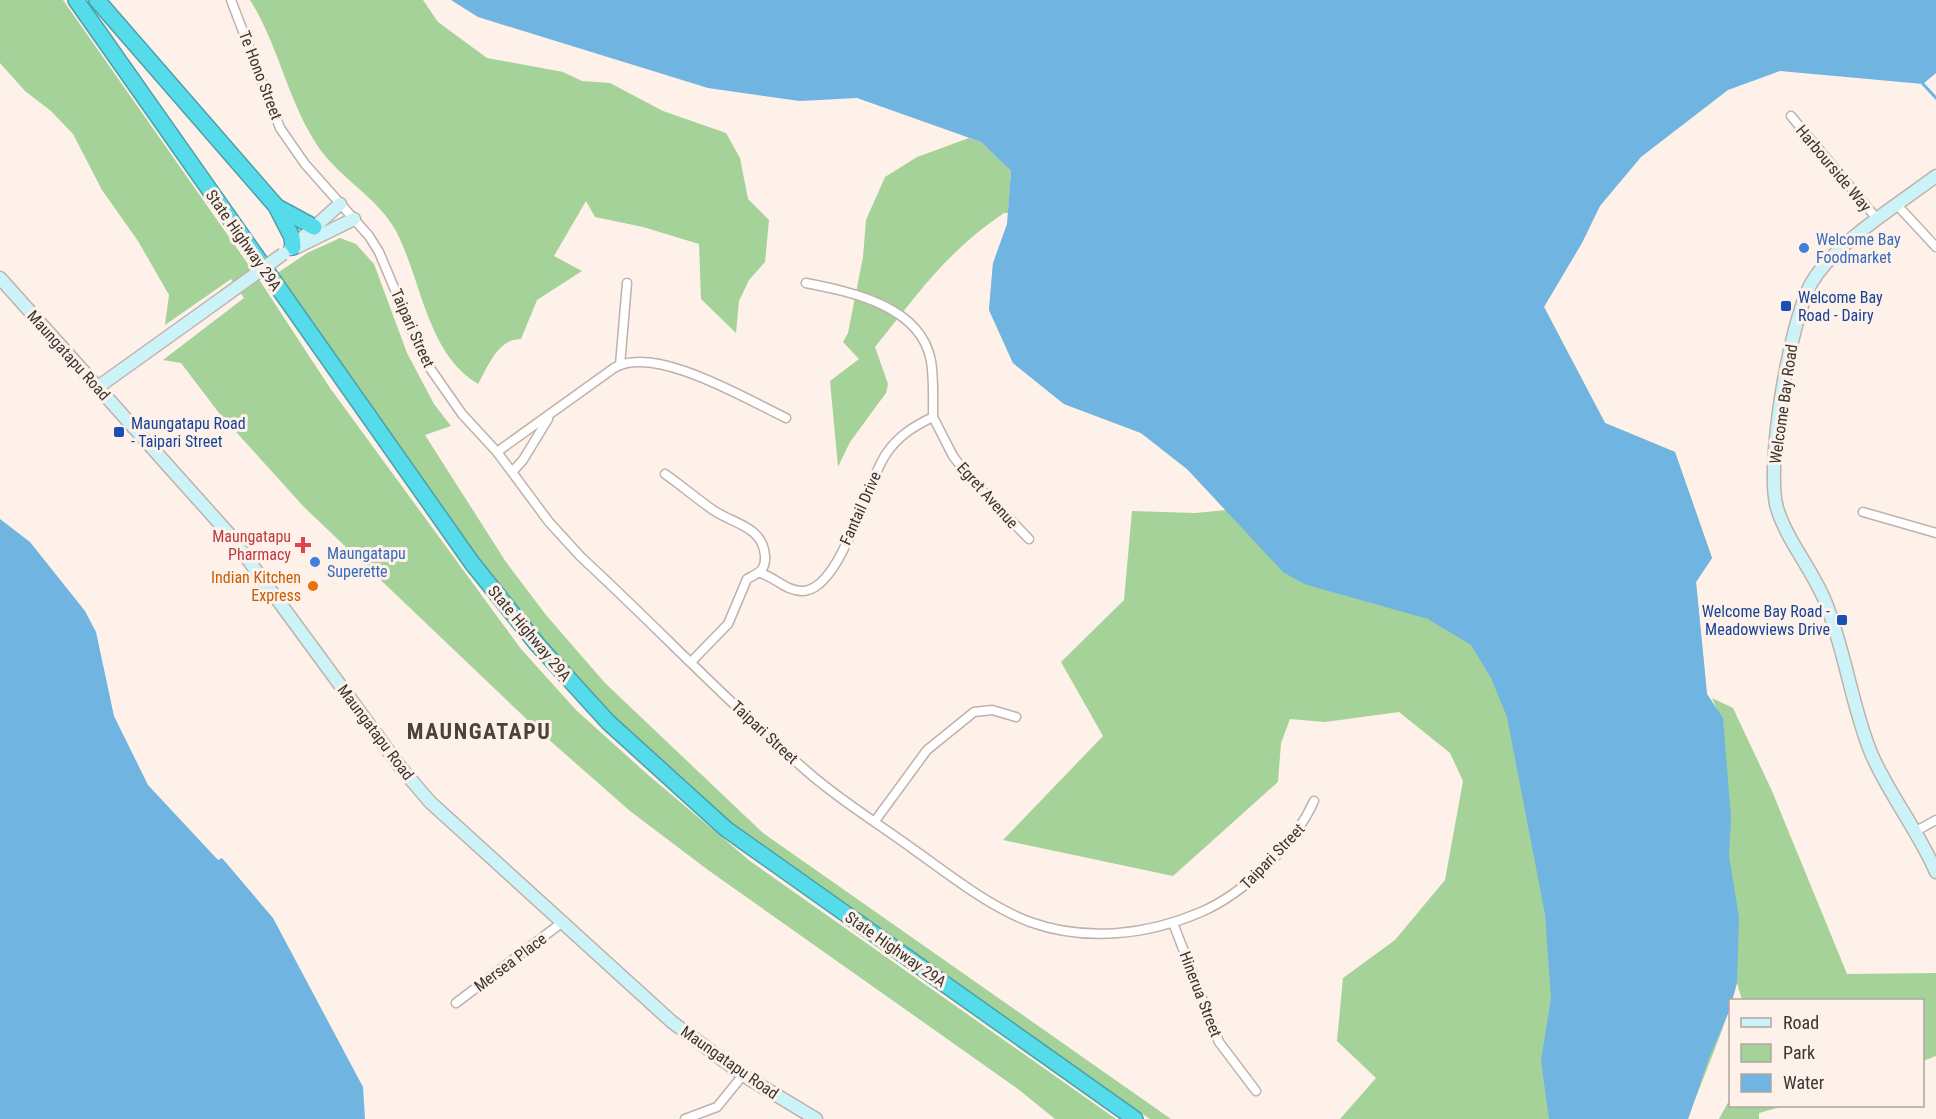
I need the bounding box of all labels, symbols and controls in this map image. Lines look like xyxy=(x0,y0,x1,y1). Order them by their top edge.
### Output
street label: Te Hono Street xyxy=(235,28,286,123)
street label: Harbourside Way xyxy=(1792,121,1876,216)
street label: State Highway 29A xyxy=(202,186,286,295)
place label: Welcome Bay Foodmarket xyxy=(1816,230,1901,267)
marker: Welcome Bay Foodmarket xyxy=(1797,241,1811,255)
street label: Taipari Street xyxy=(387,286,438,371)
place label: Welcome Bay Road - Dairy xyxy=(1798,288,1883,325)
marker: Welcome Bay Road - Dairy xyxy=(1779,299,1793,313)
street label: Maungatapu Road xyxy=(23,306,114,404)
street label: Welcome Bay Road xyxy=(1766,343,1801,465)
place label: Maungatapu Road - Taipari Street xyxy=(131,414,246,451)
marker: Maungatapu Road - Taipari Street xyxy=(112,425,126,439)
street label: Egret Avenue xyxy=(953,458,1022,532)
street label: Fantail Drive xyxy=(836,469,885,548)
place label: Maungatapu Pharmacy xyxy=(212,527,291,564)
marker: Maungatapu Pharmacy xyxy=(296,538,310,552)
place label: Maungatapu Superette xyxy=(327,544,406,581)
marker: Maungatapu Superette xyxy=(308,555,322,569)
place label: Indian Kitchen Express xyxy=(211,568,301,605)
marker: Indian Kitchen Express xyxy=(306,579,320,593)
street label: State Highway 29A xyxy=(484,582,575,685)
place label: Welcome Bay Road - Meadowviews Drive xyxy=(1702,602,1830,639)
marker: Welcome Bay Road - Meadowviews Drive xyxy=(1835,613,1849,627)
street label: Maungatapu Road xyxy=(334,681,418,784)
street label: Taipari Street xyxy=(727,697,802,768)
district label: MAUNGATAPU xyxy=(407,719,551,744)
street label: Taipari Street xyxy=(1236,819,1309,893)
street label: State Highway 29A xyxy=(841,907,950,991)
street label: Mersea Place xyxy=(470,929,550,996)
street label: Hinerua Street xyxy=(1175,949,1226,1040)
legend xyxy=(1729,999,1924,1107)
text: Road xyxy=(1783,1012,1819,1033)
street label: Maungatapu Road xyxy=(677,1022,782,1103)
text: Park xyxy=(1783,1042,1815,1063)
text: Water xyxy=(1783,1072,1825,1093)

